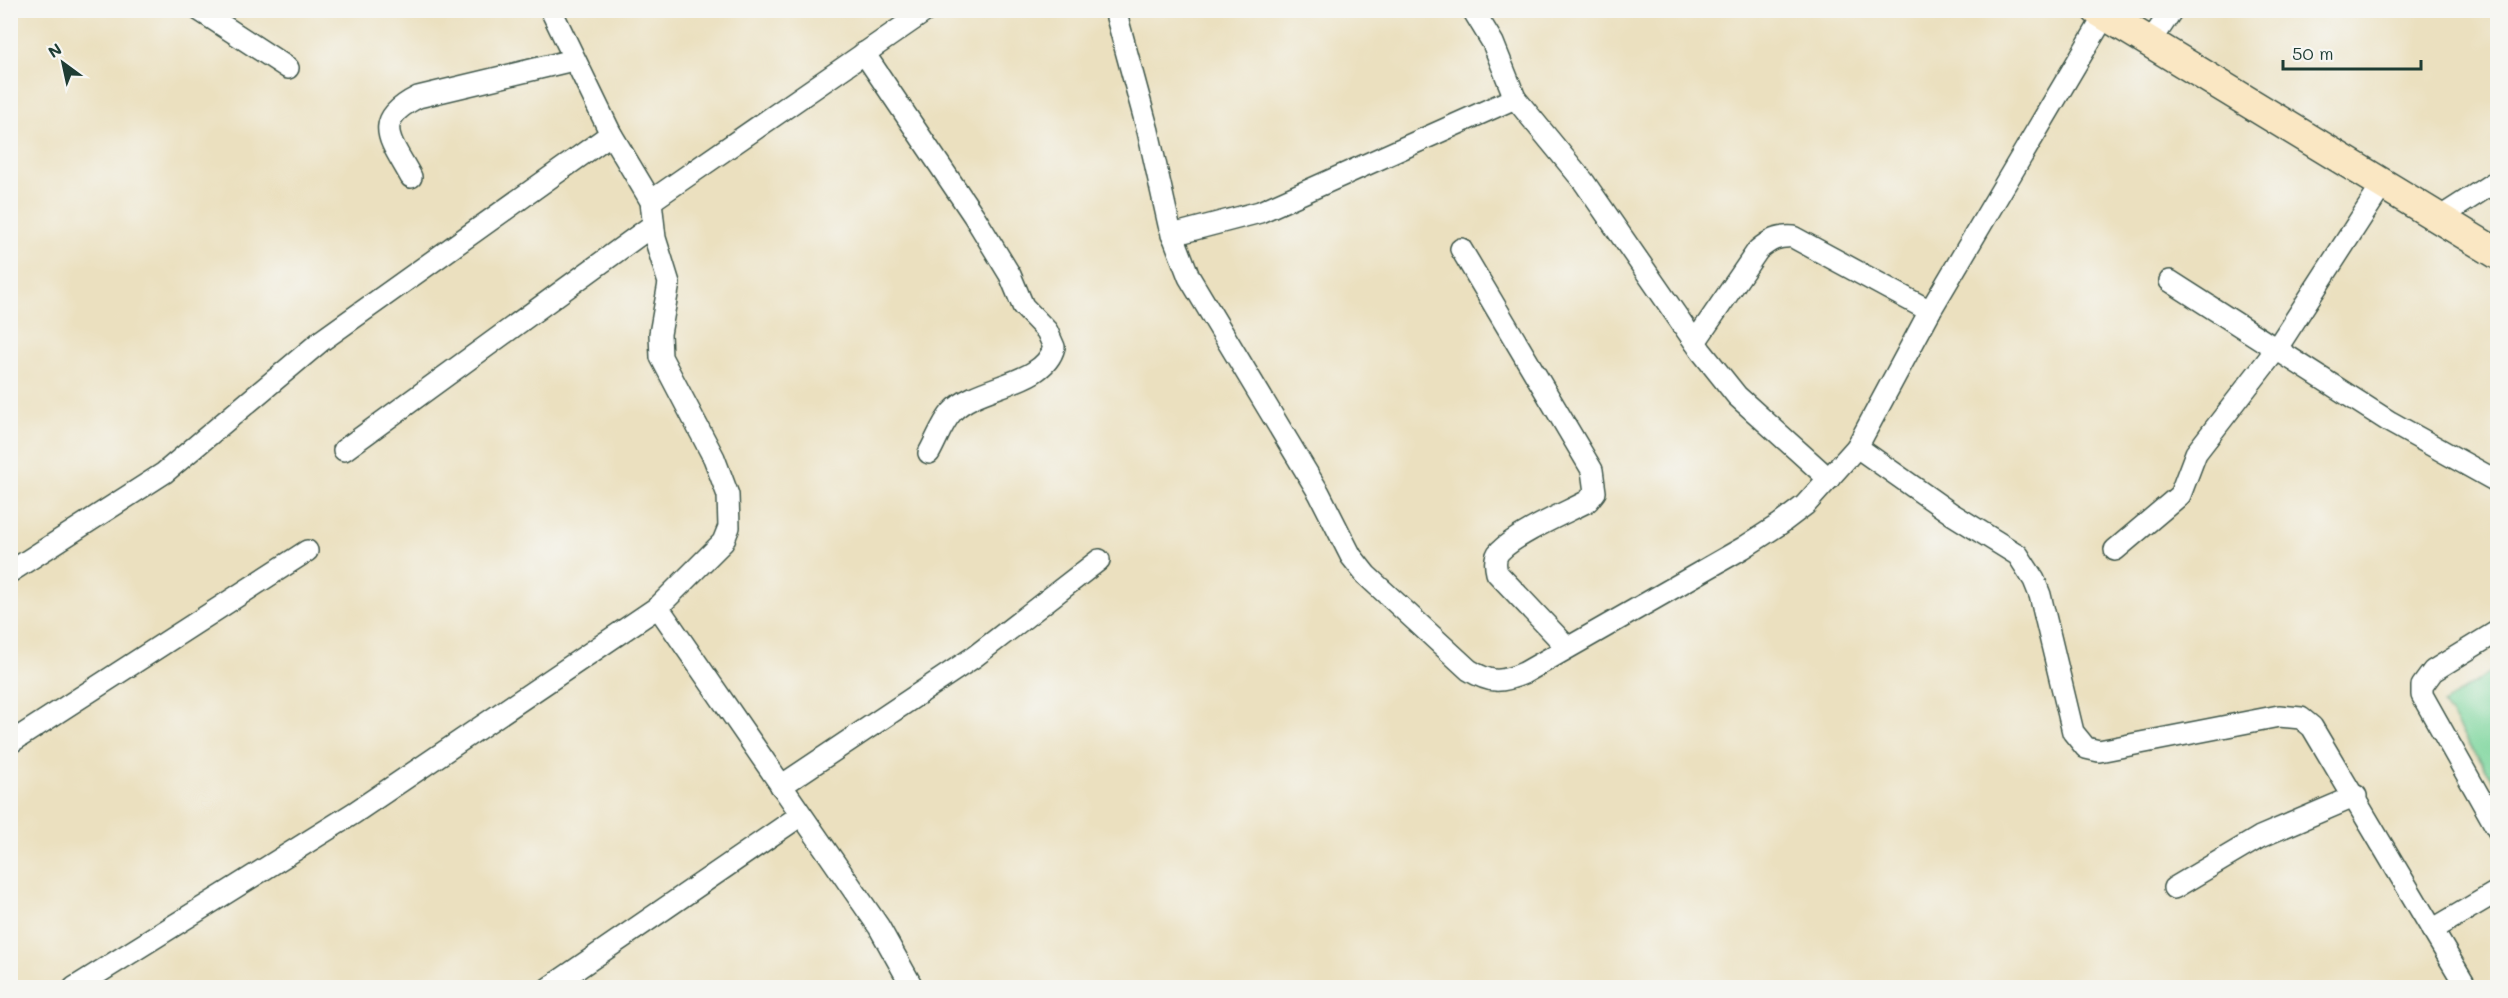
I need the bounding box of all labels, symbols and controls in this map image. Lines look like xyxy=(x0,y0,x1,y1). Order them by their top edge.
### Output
north arrow xyxy=(33,33,93,93)
scale bar xyxy=(2283,33,2421,71)
text: N xyxy=(44,38,65,62)
text: 50 m xyxy=(2292,41,2334,65)

